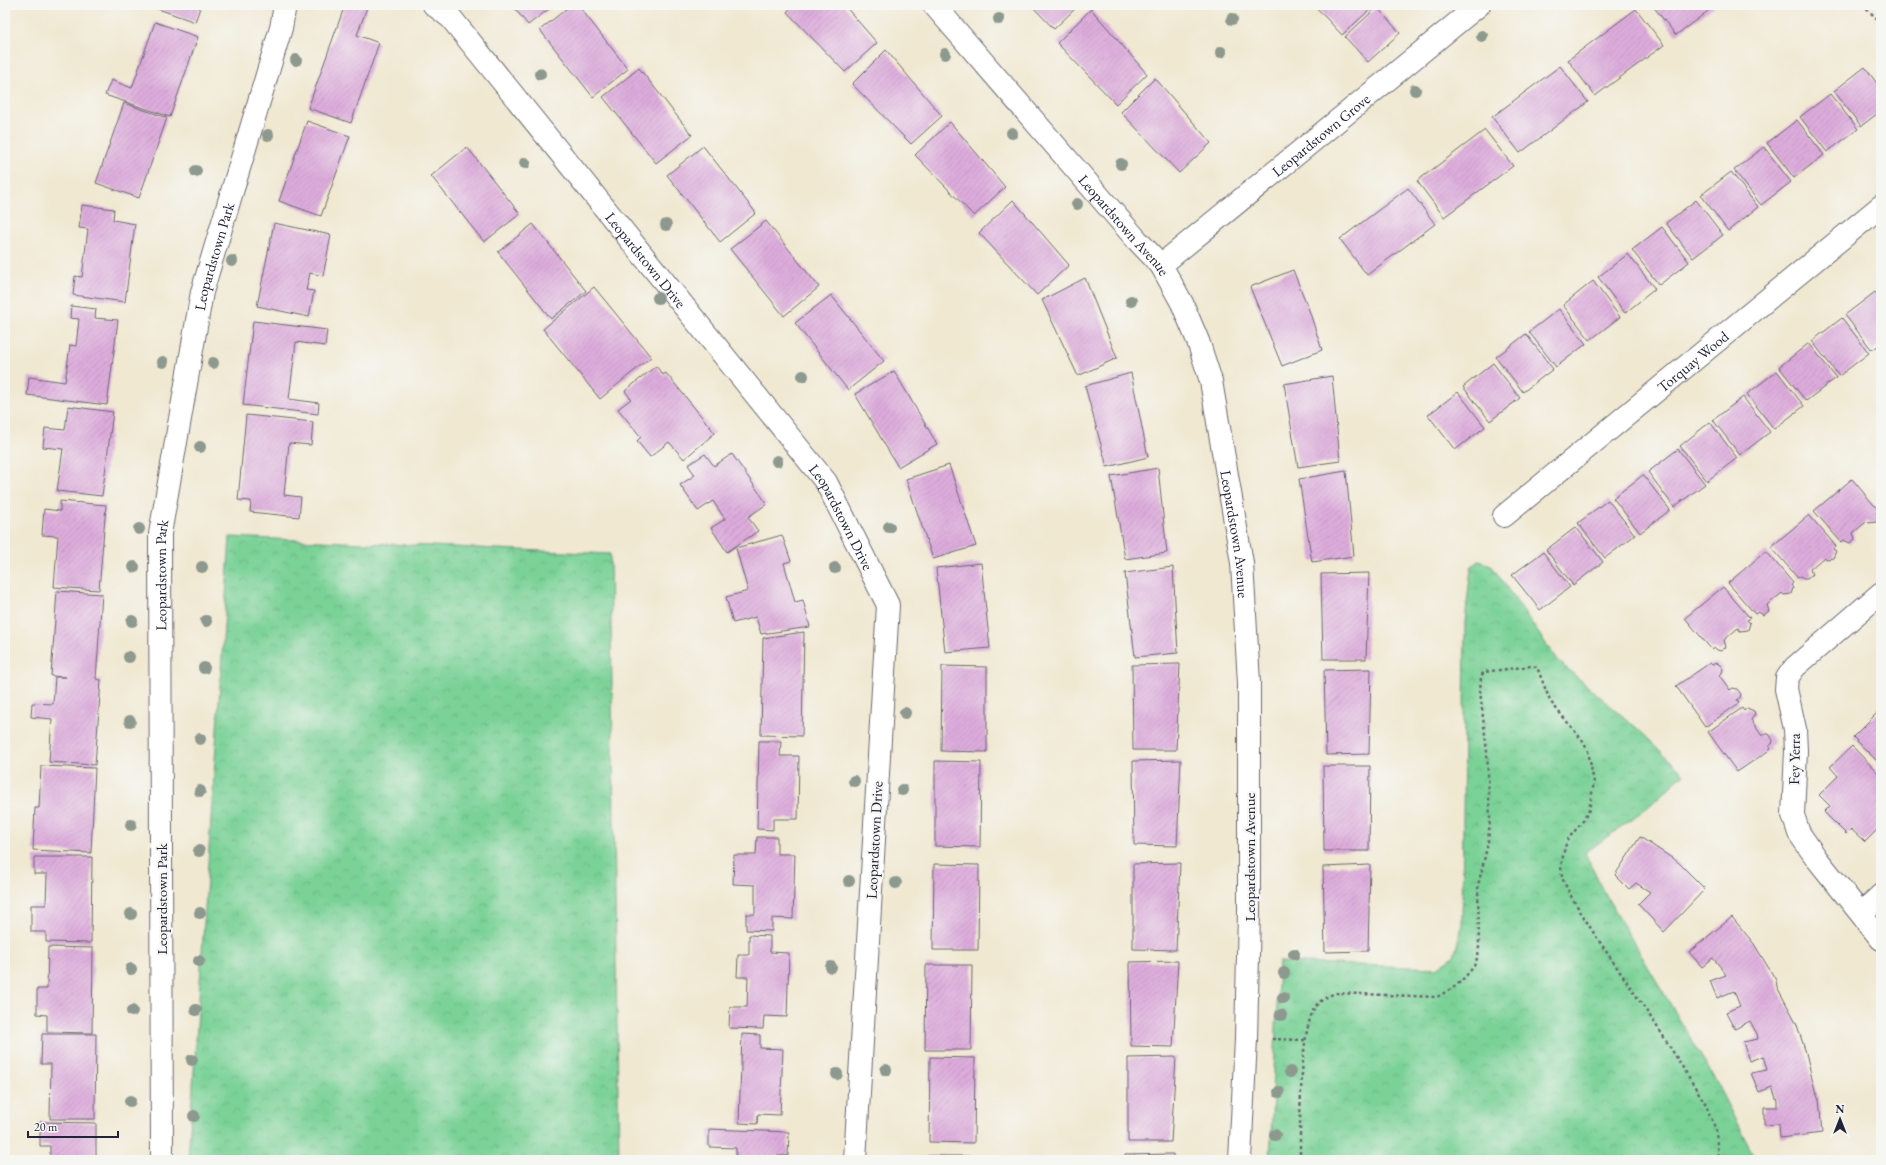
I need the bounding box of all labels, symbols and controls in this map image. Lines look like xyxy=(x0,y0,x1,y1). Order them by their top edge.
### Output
street label: Leopardstown Grove xyxy=(1268,89,1374,180)
street label: Leopardstown Avenue xyxy=(1075,170,1174,279)
street label: Leopardstown Park xyxy=(189,199,238,312)
street label: Leopardstown Drive xyxy=(602,208,691,312)
street label: Torquay Wood xyxy=(1653,326,1732,396)
street label: Leopardstown Drive xyxy=(805,460,878,573)
street label: Leopardstown Avenue xyxy=(1217,469,1254,599)
street label: Leopardstown Park xyxy=(150,517,172,631)
street label: Fey Yerra xyxy=(1784,733,1804,785)
street label: Leopardstown Drive xyxy=(861,780,887,899)
street label: Leopardstown Avenue xyxy=(1240,792,1259,921)
street label: Leopardstown Park xyxy=(152,842,171,955)
north arrow xyxy=(1820,1099,1860,1139)
text: N xyxy=(1836,1102,1845,1116)
scale bar xyxy=(28,1113,118,1139)
text: 20 m xyxy=(34,1119,58,1135)

